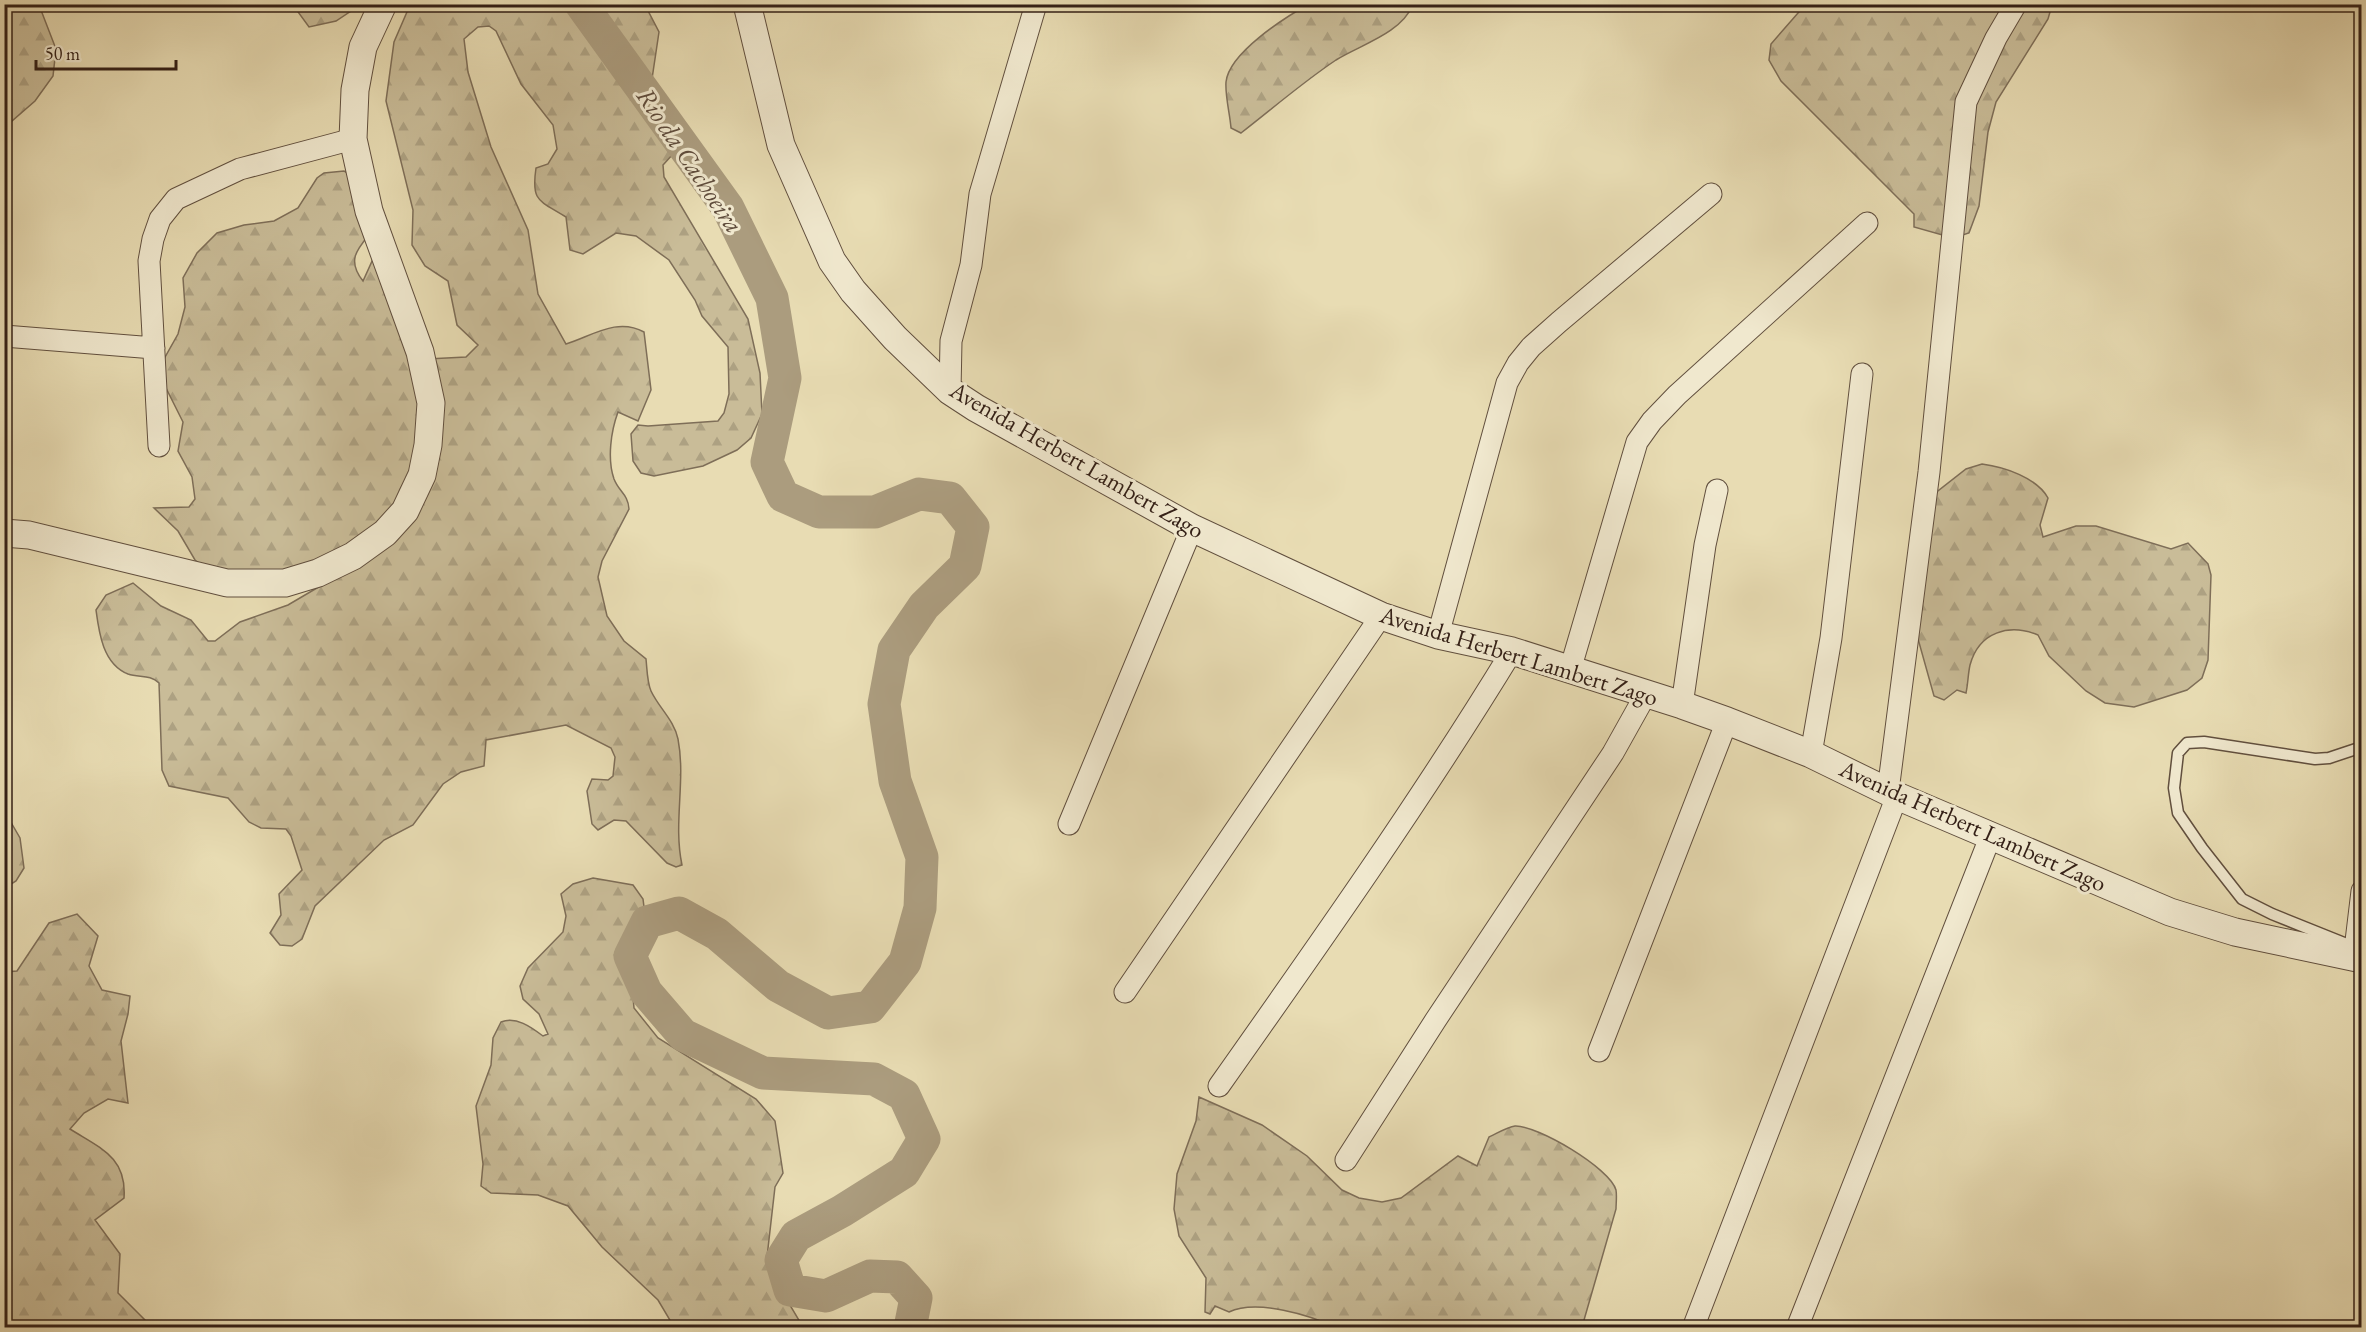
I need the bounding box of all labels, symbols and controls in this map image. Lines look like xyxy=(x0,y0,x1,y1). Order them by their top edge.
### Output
scale bar xyxy=(36,33,176,71)
text: 50 m xyxy=(45,42,80,65)
water label: Rio da Cachoeira xyxy=(629,81,751,239)
street label: Avenida Herbert Lambert Zago xyxy=(944,373,1210,545)
street label: Avenida Herbert Lambert Zago xyxy=(1376,598,1662,713)
street label: Avenida Herbert Lambert Zago xyxy=(1834,752,2112,898)

